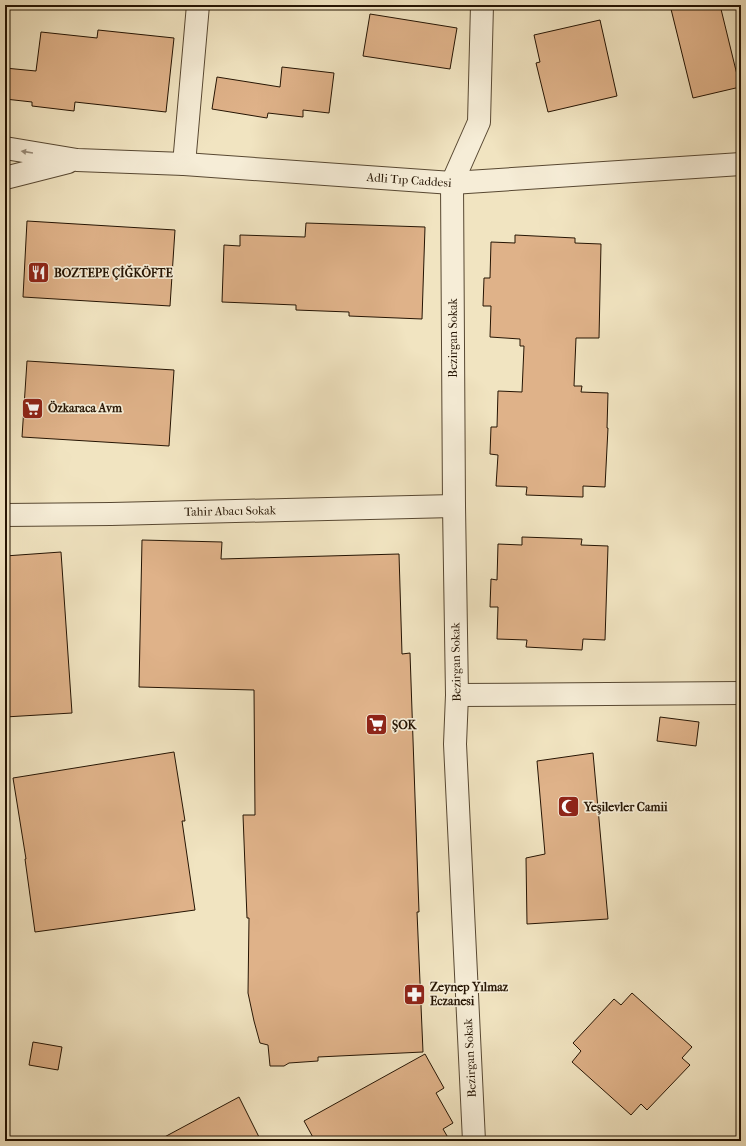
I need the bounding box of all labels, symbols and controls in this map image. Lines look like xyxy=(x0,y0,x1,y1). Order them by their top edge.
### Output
one-way arrow xyxy=(21,149,33,155)
street label: Adli Tıp Caddesi xyxy=(365,170,452,190)
restaurant icon: BOZTEPE ÇİĞKÖFTE xyxy=(25,260,51,286)
place label: BOZTEPE ÇİĞKÖFTE xyxy=(54,264,173,281)
street label: Bezirgan Sokak xyxy=(446,298,460,378)
supermarket icon: Özkaraca Avm xyxy=(19,395,45,421)
place label: Özkaraca Avm xyxy=(48,400,123,415)
street label: Tahir Abacı Sokak xyxy=(184,503,277,519)
street label: Bezirgan Sokak xyxy=(448,621,464,702)
supermarket icon: ŞOK xyxy=(364,712,390,738)
place label: ŞOK xyxy=(392,718,418,733)
mosque icon: Yeşilevler Camii xyxy=(556,794,582,820)
place label: Yeşilevler Camii xyxy=(583,800,668,815)
place label: Zeynep Yılmaz Eczanesi xyxy=(430,980,509,1008)
pharmacy icon: Zeynep Yılmaz Eczanesi xyxy=(402,981,428,1007)
street label: Bezirgan Sokak xyxy=(461,1017,479,1098)

